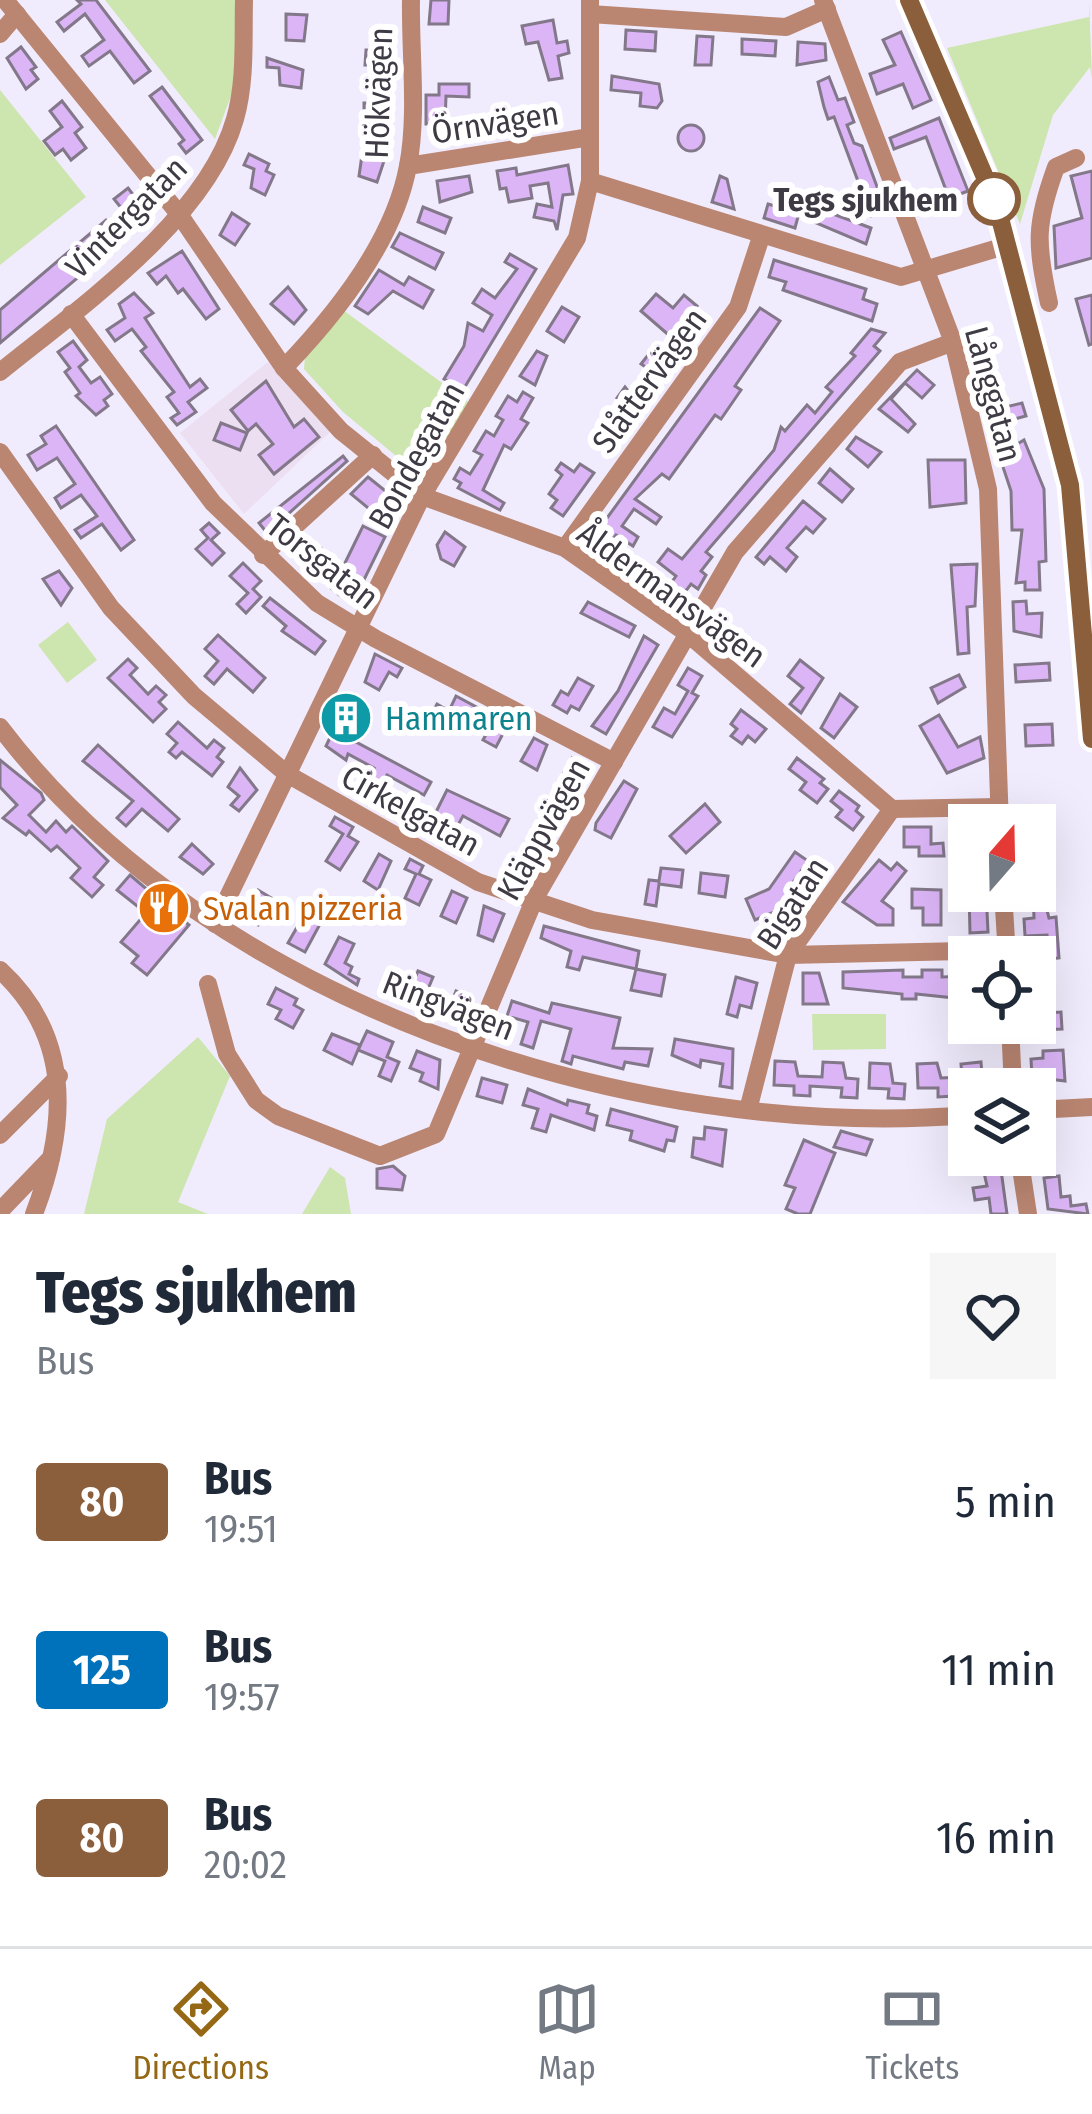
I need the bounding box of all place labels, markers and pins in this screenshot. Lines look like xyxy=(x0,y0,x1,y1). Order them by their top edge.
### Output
marker: Tegs sjukhem xyxy=(969,174,1019,224)
place label: Tegs sjukhem xyxy=(773,180,958,220)
building icon: Hammaren xyxy=(318,690,374,746)
place label: Hammaren xyxy=(385,699,532,739)
restaurant icon: Svalan pizzeria xyxy=(136,880,192,936)
place label: Svalan pizzeria xyxy=(203,889,403,929)

